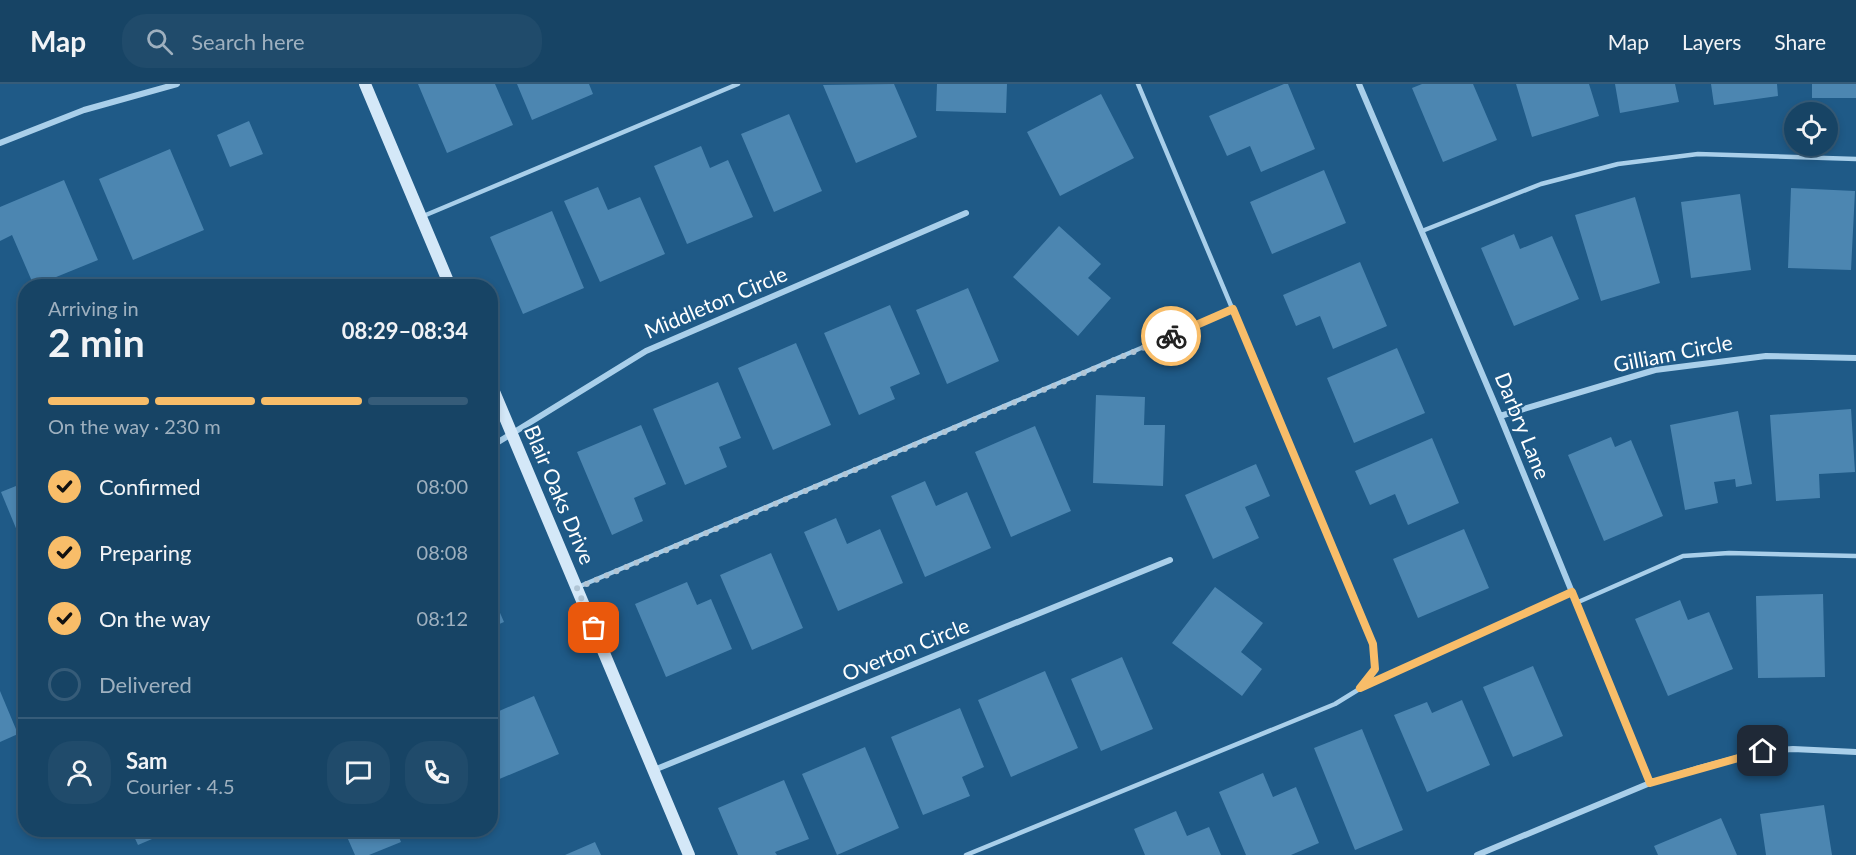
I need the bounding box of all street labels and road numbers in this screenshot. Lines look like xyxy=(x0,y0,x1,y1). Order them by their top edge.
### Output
street label: Middleton Circle xyxy=(640,260,791,343)
street label: Gilliam Circle xyxy=(1611,329,1734,376)
street label: Darbry Lane xyxy=(1491,368,1556,482)
street label: Blair Oaks Drive xyxy=(520,421,601,568)
street label: Overton Circle xyxy=(838,612,973,685)

